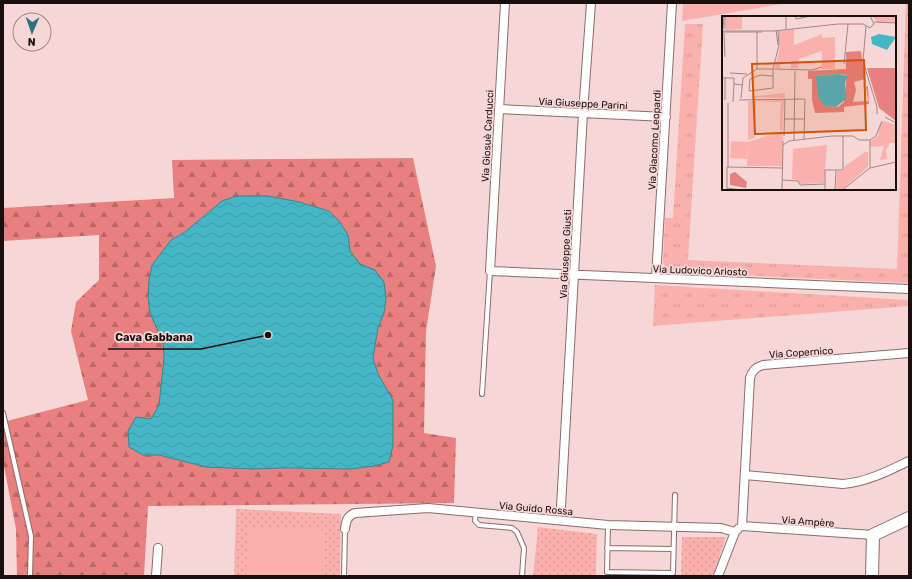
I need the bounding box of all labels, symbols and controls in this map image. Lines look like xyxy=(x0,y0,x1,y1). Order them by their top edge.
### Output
north arrow xyxy=(12,12,52,52)
inset map xyxy=(722,16,896,190)
text: N xyxy=(27,35,36,48)
street label: Via Giosuè Carducci xyxy=(480,90,496,182)
street label: Via Giacomo Leopardi xyxy=(646,90,664,191)
street label: Via Giuseppe Parini xyxy=(538,96,628,112)
street label: Via Giuseppe Giusti xyxy=(558,209,574,299)
street label: Via Ludovico Ariosto xyxy=(652,263,748,279)
callout: Cava Gabbana xyxy=(108,326,201,349)
text: Cava Gabbana xyxy=(115,331,193,344)
street label: Via Copernico xyxy=(769,345,834,361)
street label: Via Guido Rossa xyxy=(498,500,573,518)
street label: Via Ampère xyxy=(781,514,835,530)

